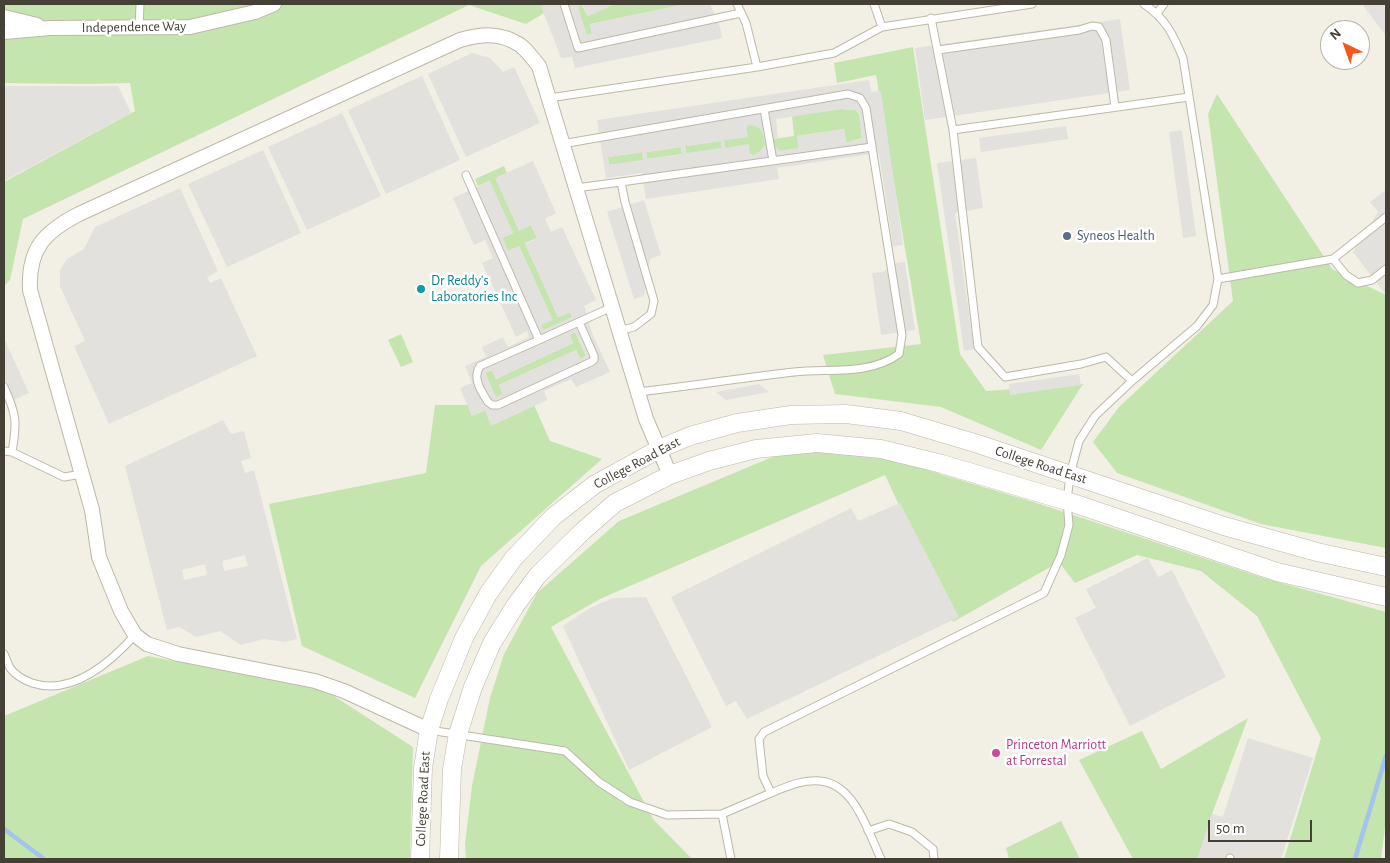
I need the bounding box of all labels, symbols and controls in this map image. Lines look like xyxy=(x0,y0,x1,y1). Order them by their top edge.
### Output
street label: Independence Way xyxy=(82,18,186,36)
north arrow xyxy=(1320,20,1370,70)
text: N xyxy=(1327,26,1344,43)
place label: Syneos Health xyxy=(1077,228,1155,244)
marker: Syneos Health xyxy=(1061,230,1073,242)
place label: Dr Reddy's Laboratories Inc xyxy=(431,273,517,306)
marker: Dr Reddy's Laboratories Inc xyxy=(415,283,427,295)
street label: College Road East xyxy=(591,433,683,493)
street label: College Road East xyxy=(993,442,1089,488)
place label: Princeton Marriott at Forrestal xyxy=(1006,737,1106,770)
marker: Princeton Marriott at Forrestal xyxy=(990,747,1002,759)
street label: College Road East xyxy=(412,751,434,847)
scale bar xyxy=(1210,810,1314,842)
text: 50 m xyxy=(1216,821,1245,836)

